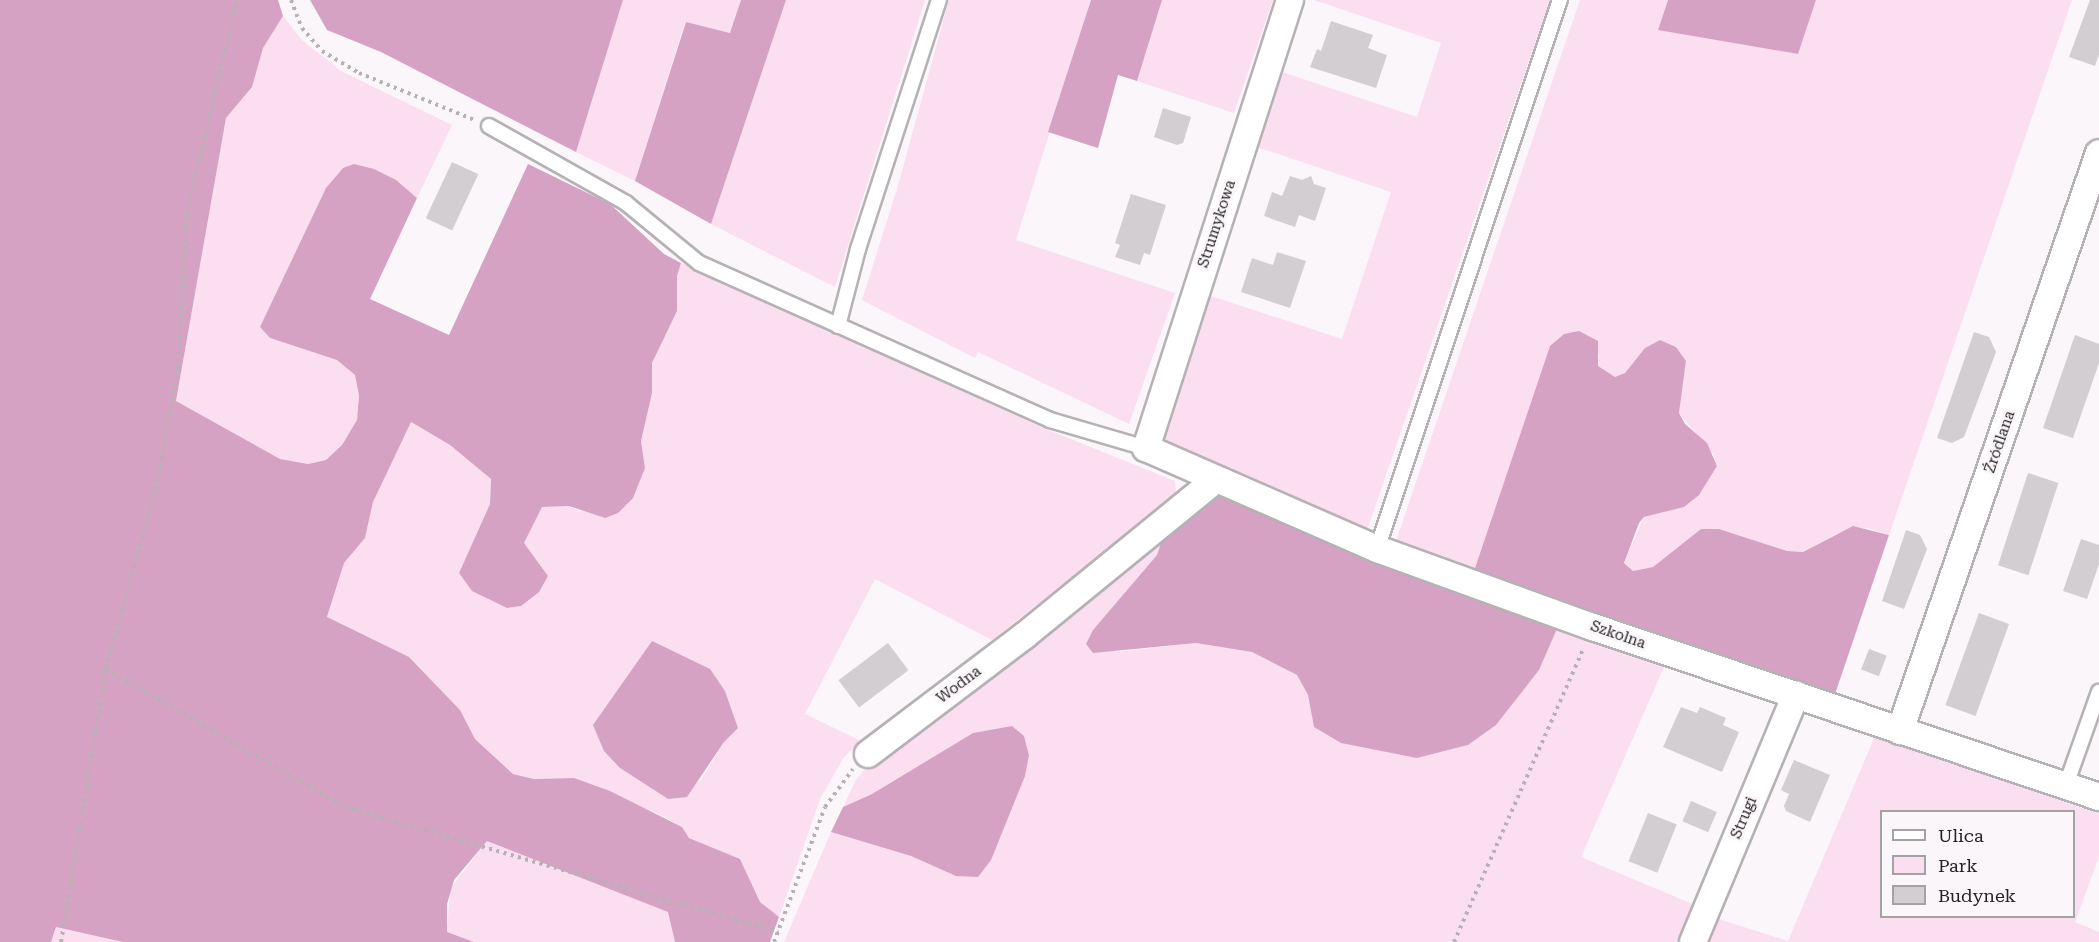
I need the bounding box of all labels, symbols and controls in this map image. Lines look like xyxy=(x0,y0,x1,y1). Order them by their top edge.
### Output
street label: Strumykowa xyxy=(1194,178,1240,270)
street label: Źródlana xyxy=(1981,408,2019,476)
street label: Szkolna xyxy=(1588,617,1648,653)
street label: Wodna xyxy=(933,662,985,708)
street label: Strugi xyxy=(1727,794,1761,842)
legend xyxy=(1880,810,2075,918)
text: Ulica xyxy=(1938,825,1984,846)
text: Park xyxy=(1938,855,1978,876)
text: Budynek xyxy=(1938,885,2016,906)

